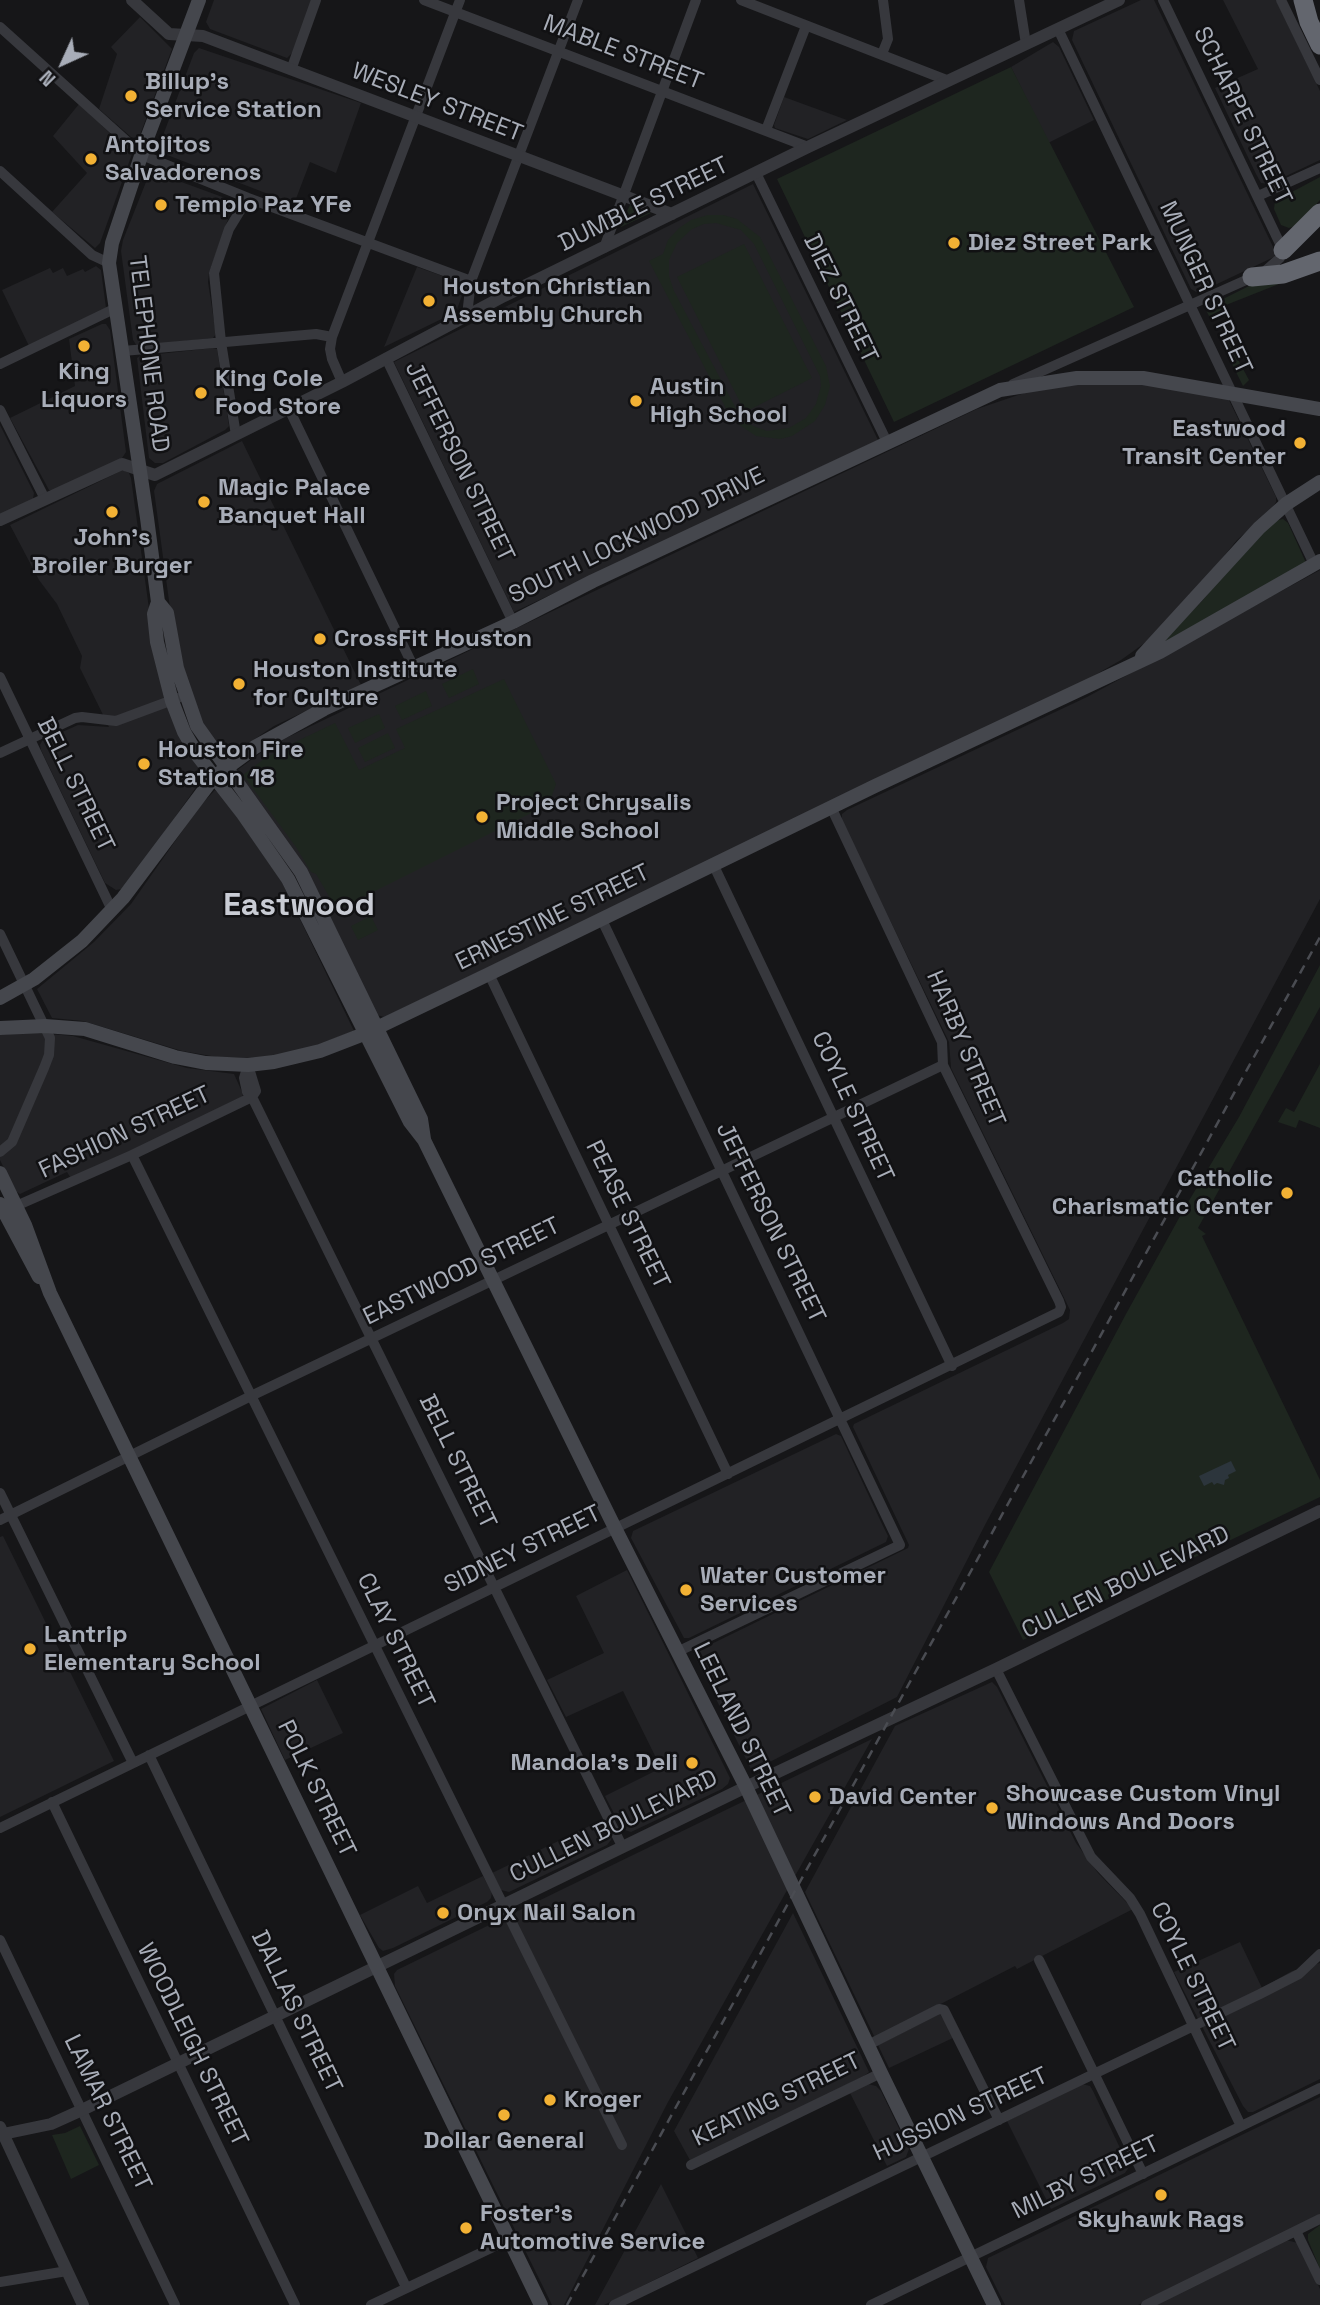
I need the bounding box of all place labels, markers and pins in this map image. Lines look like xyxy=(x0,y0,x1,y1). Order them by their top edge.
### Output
place label: Billup’s Service Station xyxy=(145,68,322,124)
marker: Billup’s Service Station xyxy=(123,88,139,104)
place label: Antojitos Salvadorenos xyxy=(105,131,261,187)
marker: Antojitos Salvadorenos xyxy=(83,151,99,167)
place label: Templo Paz YFe xyxy=(175,191,352,219)
marker: Templo Paz YFe xyxy=(153,197,169,213)
place label: Diez Street Park xyxy=(968,229,1153,257)
marker: Diez Street Park xyxy=(946,235,962,251)
place label: Houston Christian Assembly Church xyxy=(443,273,651,329)
marker: Houston Christian Assembly Church xyxy=(421,293,437,309)
marker: King Liquors xyxy=(76,338,92,354)
place label: King Liquors xyxy=(41,358,127,414)
place label: King Cole Food Store xyxy=(215,365,341,421)
place label: Austin High School xyxy=(650,373,787,429)
marker: King Cole Food Store xyxy=(193,385,209,401)
marker: Austin High School xyxy=(628,393,644,409)
place label: Eastwood Transit Center xyxy=(1122,415,1286,471)
marker: Eastwood Transit Center xyxy=(1292,435,1308,451)
place label: Magic Palace Banquet Hall xyxy=(218,474,371,530)
marker: Magic Palace Banquet Hall xyxy=(196,494,212,510)
marker: John's Broiler Burger xyxy=(104,504,120,520)
place label: John's Broiler Burger xyxy=(32,524,192,580)
place label: CrossFit Houston xyxy=(334,625,532,653)
marker: CrossFit Houston xyxy=(312,631,328,647)
place label: Houston Institute for Culture xyxy=(253,656,458,712)
marker: Houston Institute for Culture xyxy=(231,676,247,692)
place label: Houston Fire Station 18 xyxy=(158,736,304,792)
marker: Houston Fire Station 18 xyxy=(136,756,152,772)
place label: Project Chrysalis Middle School xyxy=(496,789,691,845)
marker: Project Chrysalis Middle School xyxy=(474,809,490,825)
place label: Catholic Charismatic Center xyxy=(1052,1165,1273,1221)
marker: Catholic Charismatic Center xyxy=(1279,1185,1295,1201)
place label: Water Customer Services xyxy=(700,1562,886,1618)
marker: Water Customer Services xyxy=(678,1582,694,1598)
place label: Lantrip Elementary School xyxy=(44,1621,261,1677)
marker: Lantrip Elementary School xyxy=(22,1641,38,1657)
place label: Mandola's Deli xyxy=(510,1749,678,1777)
marker: Mandola's Deli xyxy=(684,1755,700,1771)
place label: Showcase Custom Vinyl Windows And Doors xyxy=(1006,1780,1280,1836)
place label: David Center xyxy=(829,1783,977,1811)
marker: David Center xyxy=(807,1789,823,1805)
marker: Showcase Custom Vinyl Windows And Doors xyxy=(984,1800,1000,1816)
place label: Onyx Nail Salon xyxy=(457,1899,636,1927)
marker: Onyx Nail Salon xyxy=(435,1905,451,1921)
place label: Kroger xyxy=(564,2086,641,2114)
marker: Kroger xyxy=(542,2092,558,2108)
marker: Dollar General xyxy=(496,2107,512,2123)
place label: Dollar General xyxy=(424,2127,584,2155)
marker: Skyhawk Rags xyxy=(1153,2187,1169,2203)
place label: Foster's Automotive Service xyxy=(480,2200,705,2256)
place label: Skyhawk Rags xyxy=(1078,2206,1244,2234)
marker: Foster's Automotive Service xyxy=(458,2220,474,2236)

